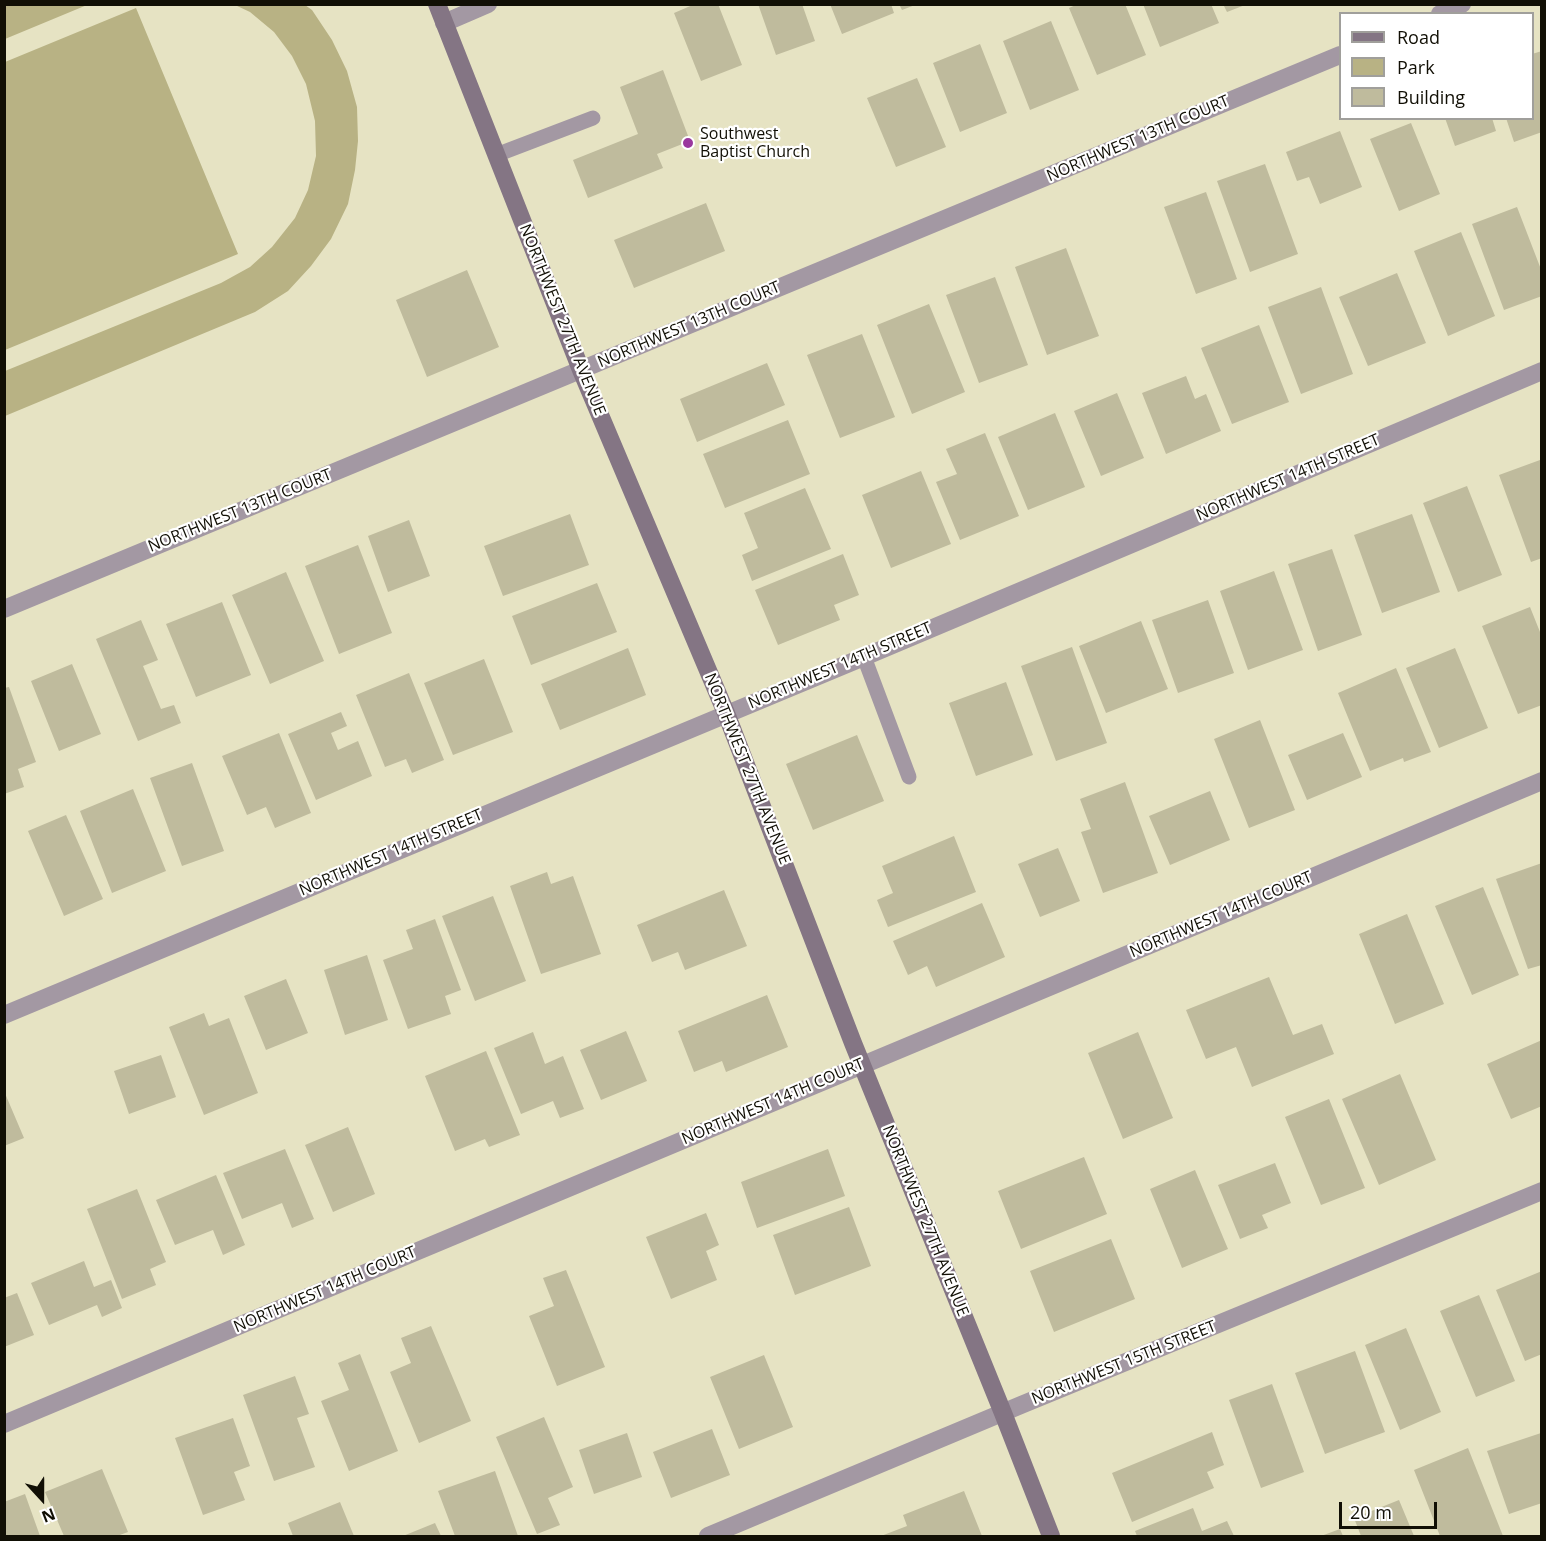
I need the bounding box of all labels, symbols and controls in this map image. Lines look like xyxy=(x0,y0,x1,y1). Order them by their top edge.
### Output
legend xyxy=(1339,12,1534,120)
text: Road xyxy=(1397,25,1440,49)
text: Park xyxy=(1397,55,1435,79)
text: Building xyxy=(1397,85,1465,109)
street label: NORTHWEST 13TH COURT xyxy=(1044,92,1232,186)
place label: Southwest Baptist Church xyxy=(700,124,810,162)
marker: Southwest Baptist Church xyxy=(681,136,695,150)
street label: NORTHWEST 27TH AVENUE xyxy=(515,222,609,418)
street label: NORTHWEST 13TH COURT xyxy=(595,278,783,372)
street label: NORTHWEST 14TH STREET xyxy=(1193,431,1383,525)
street label: NORTHWEST 13TH COURT xyxy=(145,465,335,557)
street label: NORTHWEST 14TH STREET xyxy=(745,619,935,713)
street label: NORTHWEST 27TH AVENUE xyxy=(700,671,794,867)
street label: NORTHWEST 14TH STREET xyxy=(296,806,486,900)
street label: NORTHWEST 14TH COURT xyxy=(1127,868,1315,962)
street label: NORTHWEST 14TH COURT xyxy=(679,1055,867,1149)
street label: NORTHWEST 27TH AVENUE xyxy=(878,1123,972,1319)
street label: NORTHWEST 14TH COURT xyxy=(231,1243,419,1337)
street label: NORTHWEST 15TH STREET xyxy=(1029,1317,1219,1409)
north arrow xyxy=(12,1469,72,1529)
scale bar xyxy=(1342,1490,1440,1528)
text: 20 m xyxy=(1350,1500,1392,1524)
text: N xyxy=(38,1503,58,1528)

